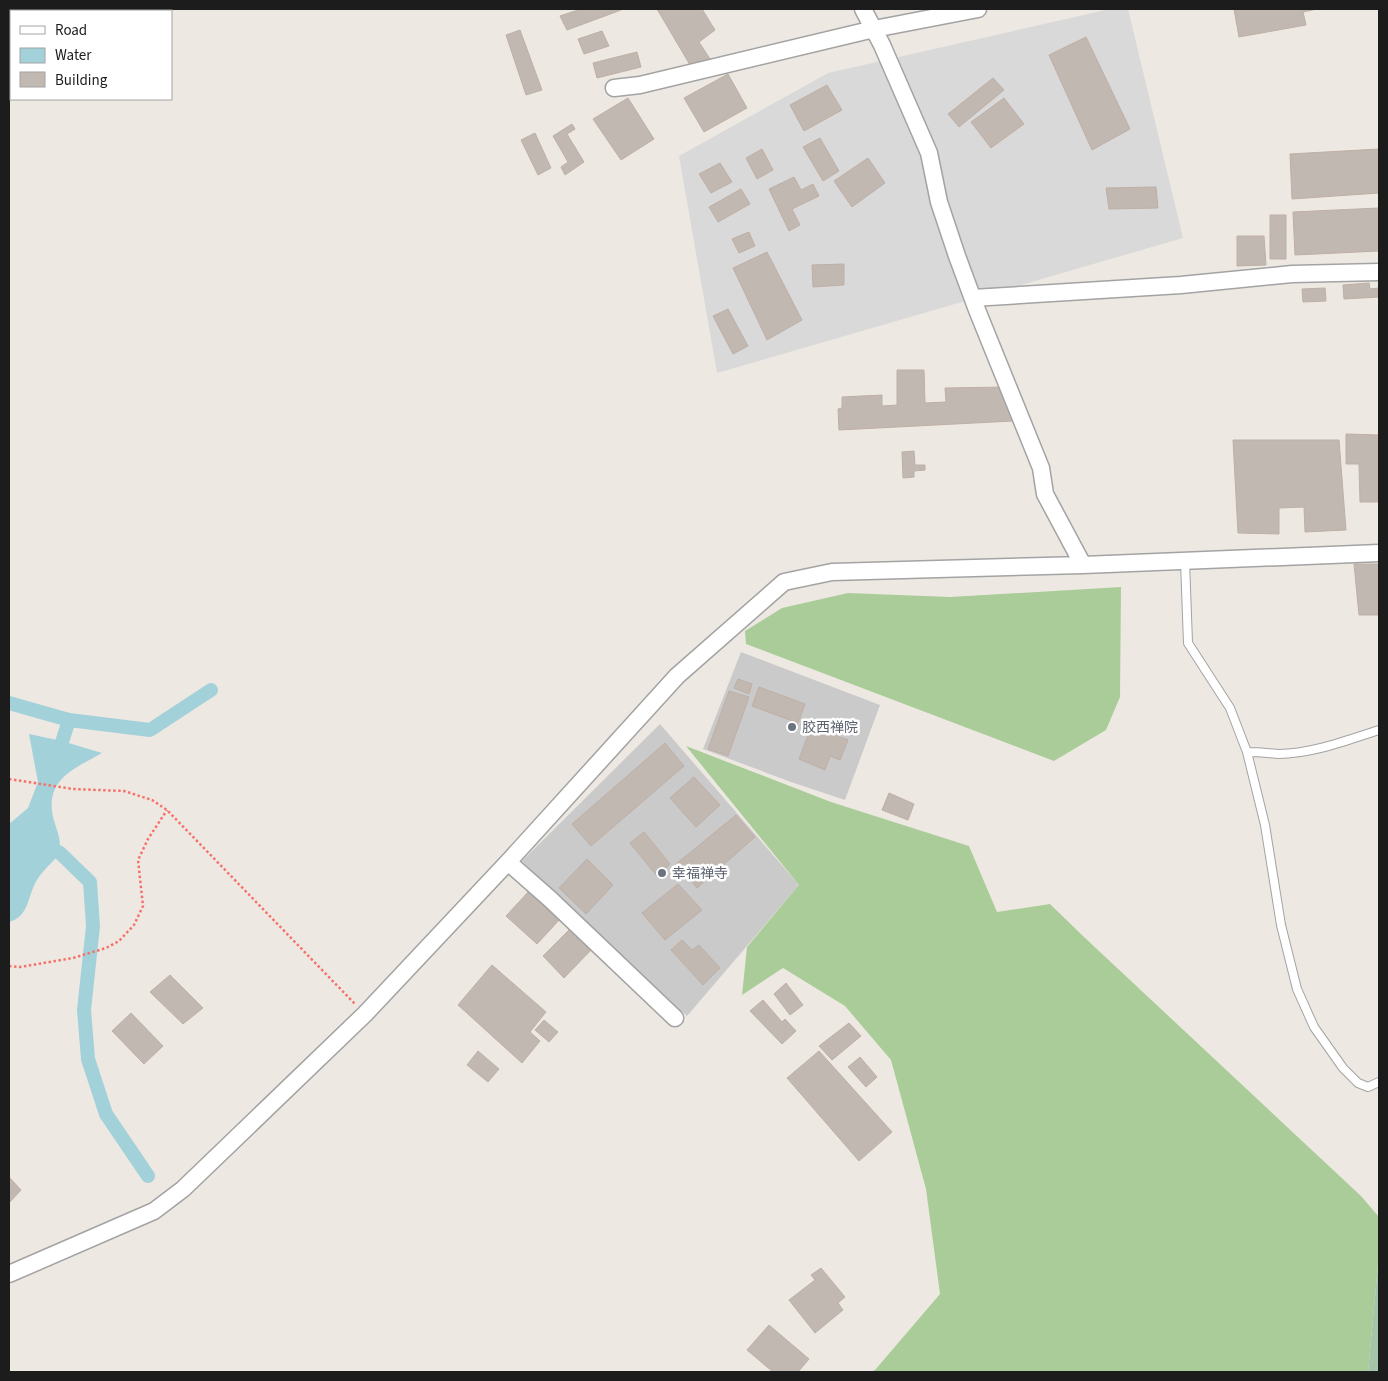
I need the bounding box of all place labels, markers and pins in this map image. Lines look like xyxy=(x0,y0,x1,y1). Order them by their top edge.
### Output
place label: 胶西禅院 xyxy=(802,718,858,738)
marker: 胶西禅院 xyxy=(786,721,798,733)
place label: 幸福禅寺 xyxy=(672,864,728,884)
marker: 幸福禅寺 xyxy=(656,867,668,879)

